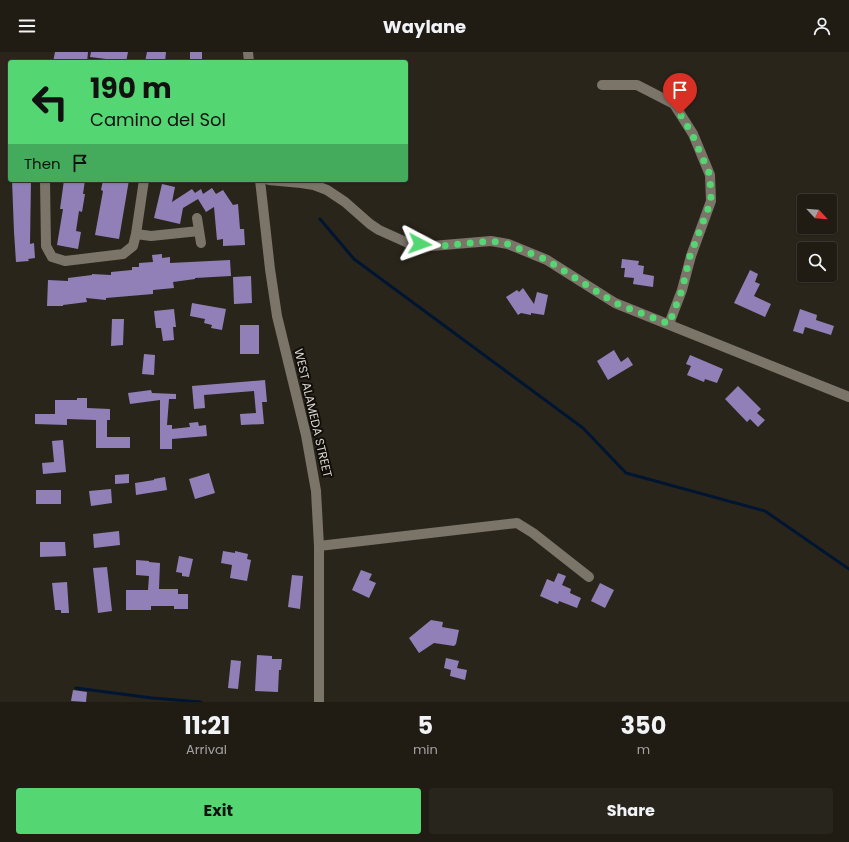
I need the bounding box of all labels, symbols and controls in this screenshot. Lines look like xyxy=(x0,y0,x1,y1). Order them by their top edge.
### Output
text: Waylane xyxy=(383,14,466,39)
icon: menu xyxy=(16,15,38,37)
icon: person xyxy=(811,15,833,37)
text: 190 m xyxy=(90,69,172,108)
pin xyxy=(663,73,697,114)
icon: left xyxy=(24,76,76,128)
icon: arrive xyxy=(669,79,691,101)
text: Camino del Sol xyxy=(90,107,226,132)
icon: arrive xyxy=(69,152,91,174)
text: Then xyxy=(24,153,61,174)
north arrow xyxy=(797,194,837,234)
map controls xyxy=(797,194,837,282)
position arrow xyxy=(399,223,441,265)
button: search xyxy=(797,242,837,282)
street label: WEST ALAMEDA STREET xyxy=(290,347,337,480)
text: 11:21 xyxy=(183,709,230,742)
text: 5 xyxy=(418,709,433,742)
text: 350 xyxy=(621,709,666,742)
text: Arrival xyxy=(186,740,227,759)
text: min xyxy=(413,740,438,759)
text: m xyxy=(637,740,650,759)
button: Exit xyxy=(16,788,421,834)
button: Share xyxy=(429,788,833,834)

